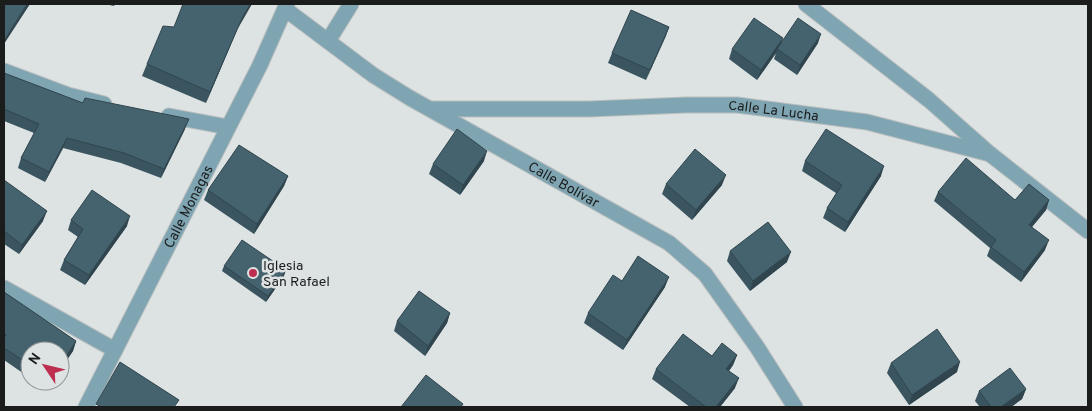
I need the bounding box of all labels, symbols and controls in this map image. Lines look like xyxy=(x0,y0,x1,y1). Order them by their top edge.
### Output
street label: Calle La Lucha xyxy=(728,98,820,126)
street label: Calle Bolívar xyxy=(525,159,602,212)
street label: Calle Monagas xyxy=(161,163,218,252)
place label: Iglesia San Rafael xyxy=(263,258,330,291)
marker: Iglesia San Rafael xyxy=(247,267,259,279)
north arrow xyxy=(20,341,70,391)
text: N xyxy=(26,350,45,368)

